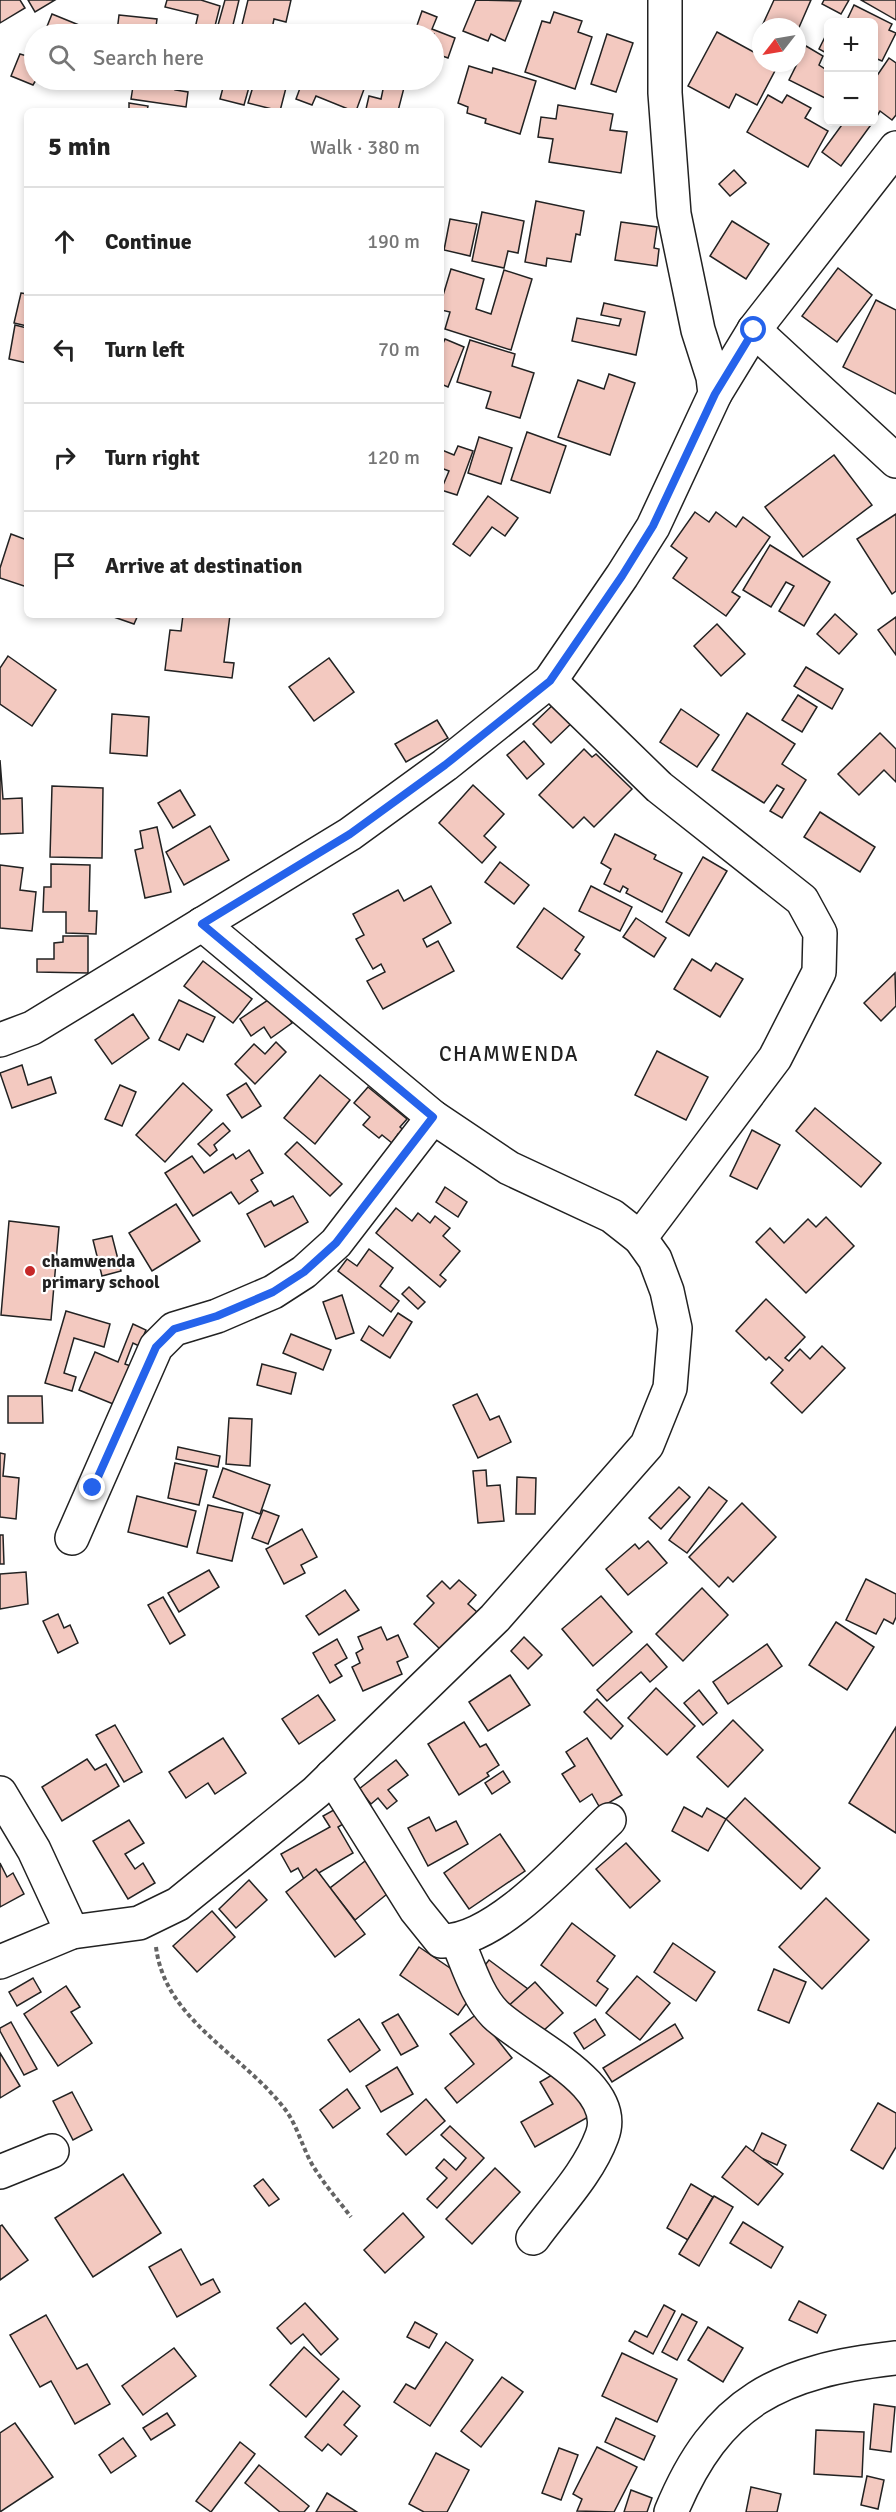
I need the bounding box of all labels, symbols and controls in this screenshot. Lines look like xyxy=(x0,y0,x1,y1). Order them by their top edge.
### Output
north arrow xyxy=(752,18,806,72)
map controls xyxy=(824,18,878,126)
button: + xyxy=(824,18,878,72)
search box xyxy=(24,24,444,90)
icon: search xyxy=(45,41,78,74)
text: Search here xyxy=(93,44,204,71)
button: − xyxy=(824,72,878,126)
text: 5 min xyxy=(48,131,111,163)
text: Walk · 380 m xyxy=(310,135,420,160)
icon: ahead xyxy=(48,225,81,258)
text: Continue xyxy=(105,228,192,255)
text: 190 m xyxy=(367,229,420,254)
route start xyxy=(740,316,766,342)
icon: left xyxy=(48,333,81,366)
text: Turn left xyxy=(105,336,185,363)
text: 70 m xyxy=(378,337,420,362)
icon: right xyxy=(48,441,81,474)
text: Turn right xyxy=(105,444,200,471)
text: 120 m xyxy=(367,445,420,470)
icon: arrive xyxy=(48,549,81,582)
text: Arrive at destination xyxy=(105,552,302,579)
district label: CHAMWENDA xyxy=(439,1041,579,1067)
place label: chamwenda primary school xyxy=(42,1250,160,1293)
marker: chamwenda primary school xyxy=(23,1264,37,1278)
route end xyxy=(79,1474,105,1500)

